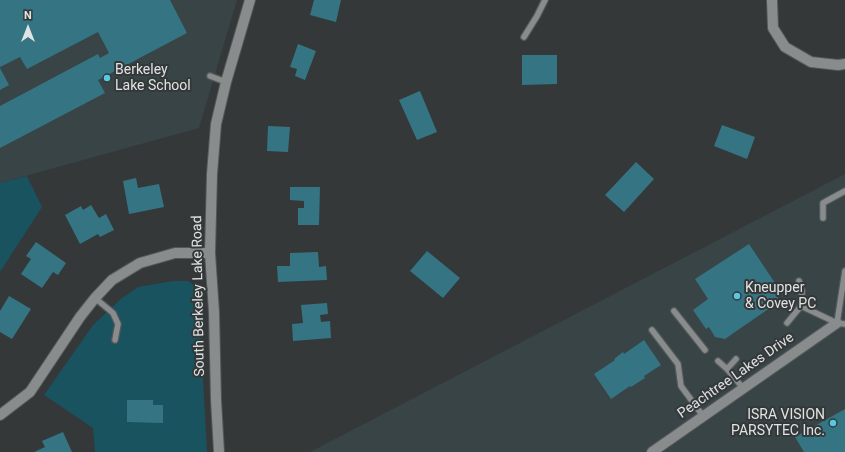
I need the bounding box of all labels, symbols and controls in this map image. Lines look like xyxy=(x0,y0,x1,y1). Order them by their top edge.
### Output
north arrow xyxy=(8,8,48,48)
text: N xyxy=(24,9,32,22)
place label: Berkeley Lake School xyxy=(115,62,191,94)
marker: Berkeley Lake School xyxy=(102,73,112,83)
street label: South Berkeley Lake Road xyxy=(189,215,209,377)
place label: Kneupper & Covey PC xyxy=(745,280,816,312)
marker: Kneupper & Covey PC xyxy=(732,291,742,301)
street label: Peachtree Lakes Drive xyxy=(675,330,797,422)
place label: ISRA VISION PARSYTEC Inc. xyxy=(731,407,825,440)
marker: ISRA VISION PARSYTEC Inc. xyxy=(828,418,838,428)

